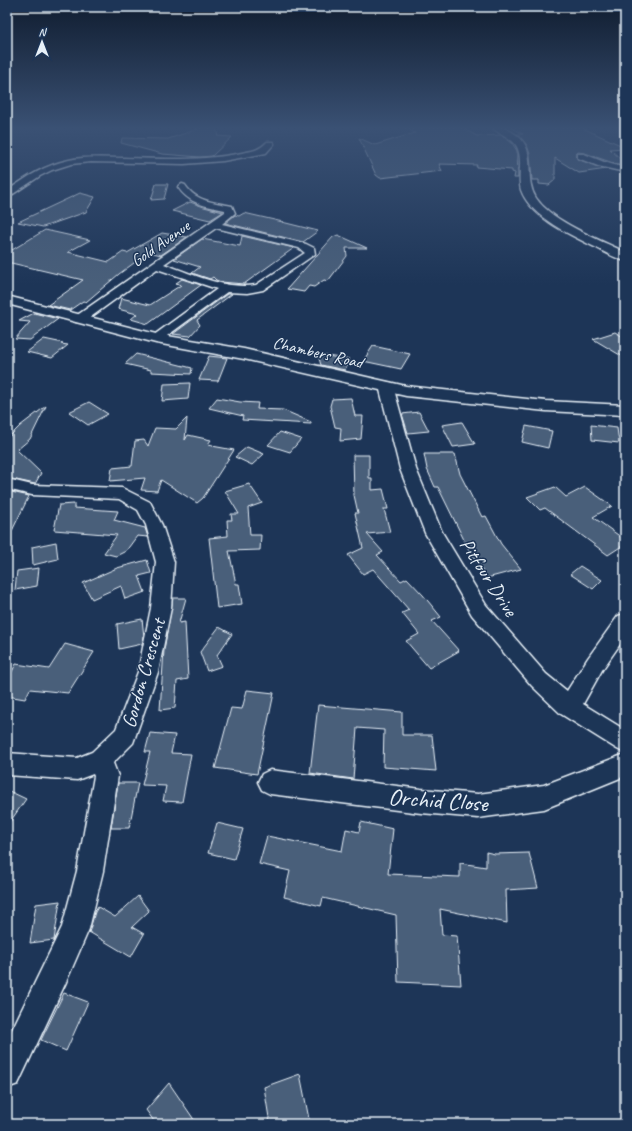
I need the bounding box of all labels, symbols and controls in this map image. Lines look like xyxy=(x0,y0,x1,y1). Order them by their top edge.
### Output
north arrow xyxy=(22,22,62,62)
text: N xyxy=(39,25,48,39)
street label: Gold Avenue xyxy=(127,215,195,271)
street label: Chambers Road xyxy=(271,332,367,374)
street label: Pitfour Drive xyxy=(454,534,524,622)
street label: Gordon Crescent xyxy=(116,613,172,731)
street label: Orchid Close xyxy=(387,782,491,819)

